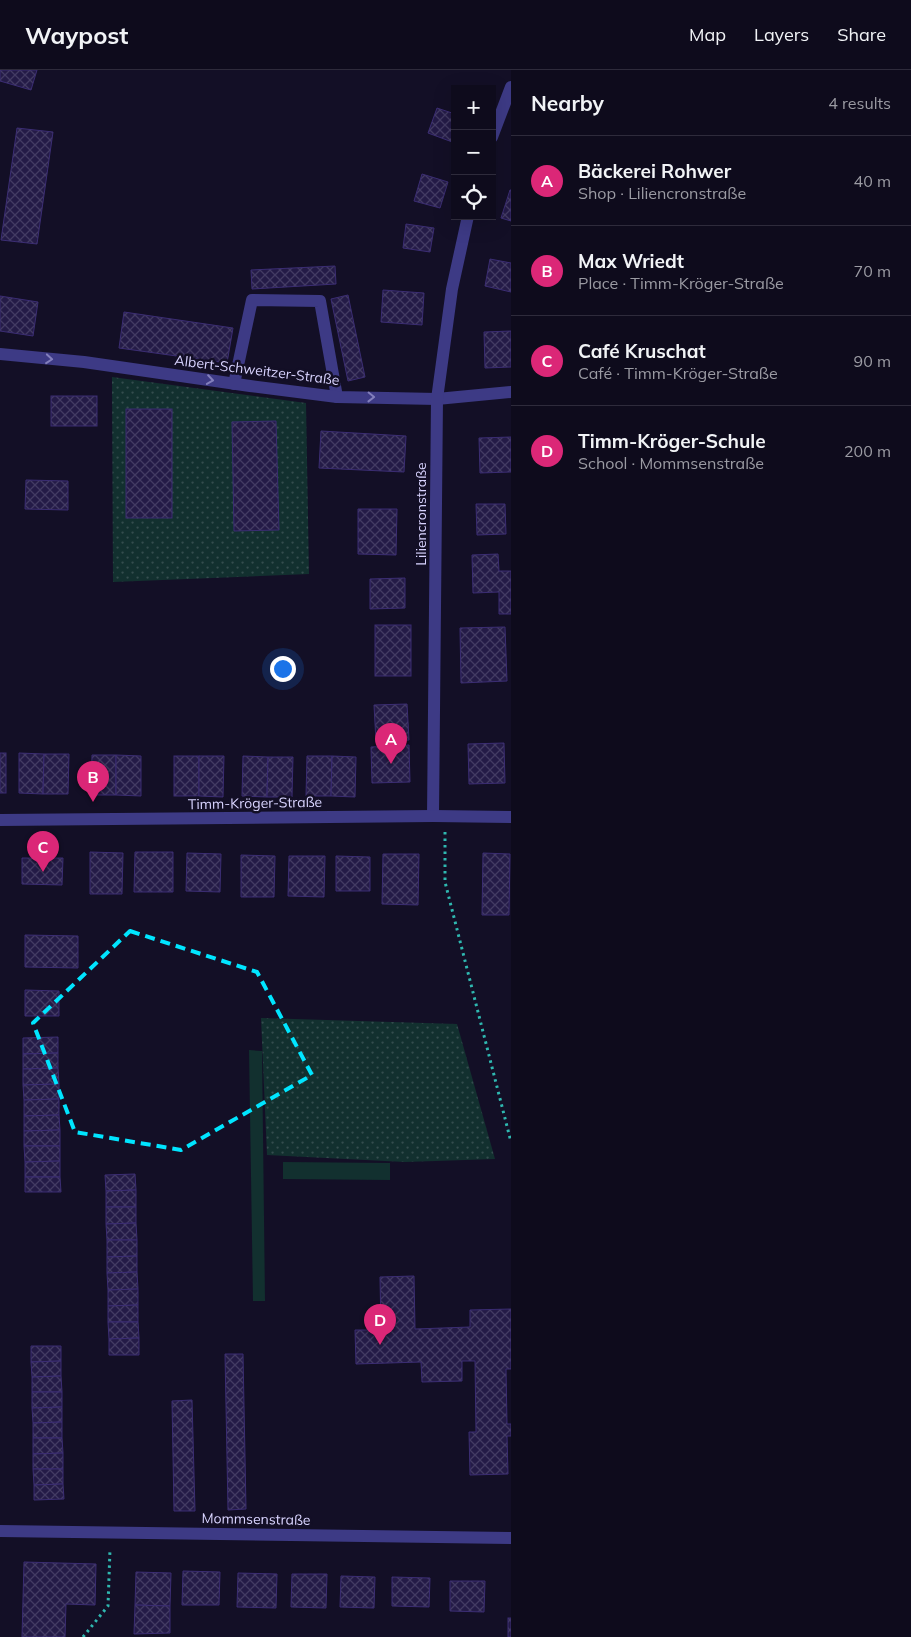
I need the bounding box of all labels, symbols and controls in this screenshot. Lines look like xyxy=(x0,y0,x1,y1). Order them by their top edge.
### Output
text: Waypost xyxy=(25,20,128,50)
text: Map xyxy=(689,23,726,46)
text: Layers xyxy=(754,23,809,46)
text: Share xyxy=(837,23,886,46)
map controls xyxy=(451,85,496,220)
button: + xyxy=(451,85,496,130)
text: Nearby xyxy=(531,90,604,116)
text: 4 results xyxy=(828,93,891,113)
button: − xyxy=(451,130,496,175)
text: Bäckerei Rohwer xyxy=(578,159,731,183)
text: A xyxy=(541,171,553,191)
text: 40 m xyxy=(854,171,891,191)
button: locate xyxy=(451,175,496,220)
text: Shop · Liliencronstraße xyxy=(578,183,746,203)
text: Max Wriedt xyxy=(578,249,684,273)
text: B xyxy=(541,261,553,281)
text: 70 m xyxy=(854,261,891,281)
text: Place · Timm-Kröger-Straße xyxy=(578,273,784,293)
text: Café Kruschat xyxy=(578,339,706,363)
street label: Albert-Schweitzer-Straße xyxy=(174,351,340,389)
text: C xyxy=(542,351,552,371)
text: 90 m xyxy=(854,351,891,371)
one-way arrow xyxy=(45,353,53,364)
text: Café · Timm-Kröger-Straße xyxy=(578,363,778,383)
one-way arrow xyxy=(205,375,214,385)
one-way arrow xyxy=(367,392,375,403)
text: Timm-Kröger-Schule xyxy=(578,429,766,453)
text: D xyxy=(541,441,553,461)
text: 200 m xyxy=(844,441,891,461)
text: School · Mommsenstraße xyxy=(578,453,764,473)
street label: Liliencronstraße xyxy=(412,462,430,566)
your location xyxy=(270,656,296,682)
pin: A xyxy=(375,723,407,764)
pin: B xyxy=(77,761,109,802)
street label: Timm-Kröger-Straße xyxy=(188,793,322,813)
pin: C xyxy=(27,831,59,872)
pin: D xyxy=(364,1304,396,1345)
street label: Mommsenstraße xyxy=(201,1509,311,1529)

